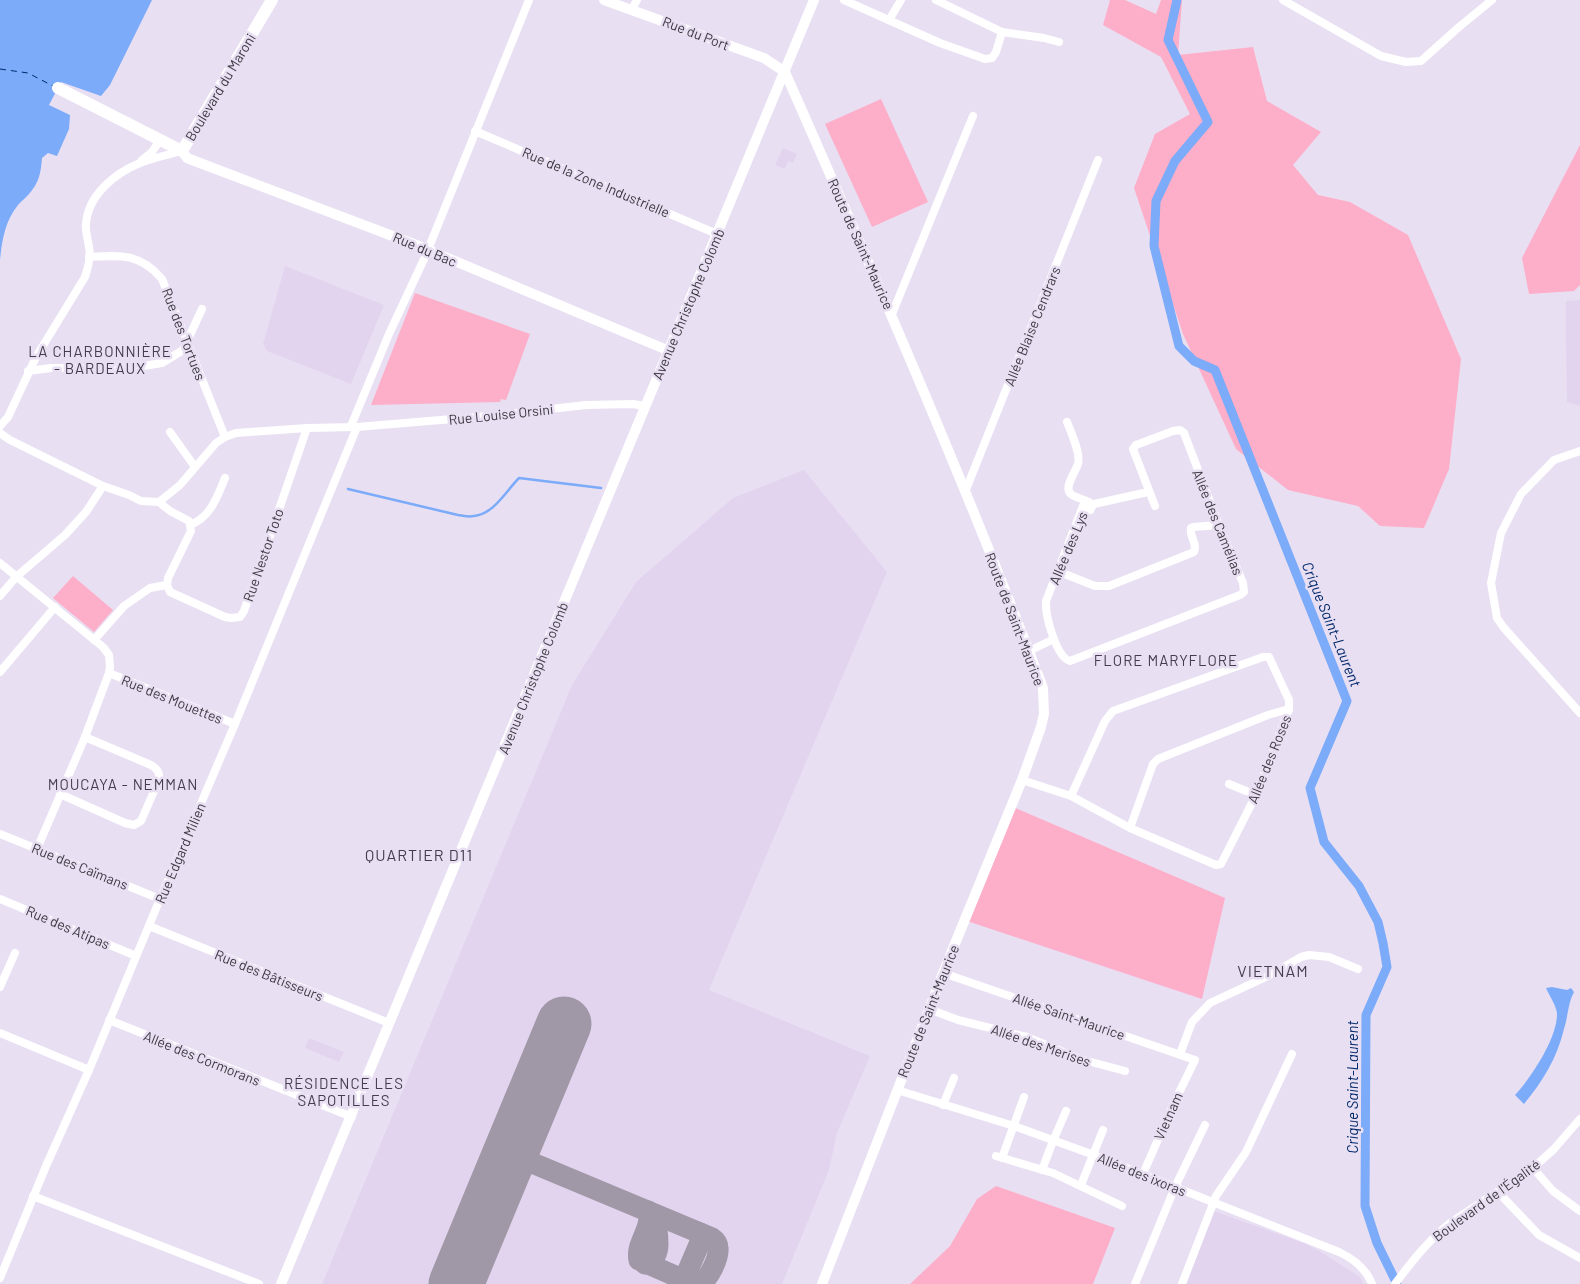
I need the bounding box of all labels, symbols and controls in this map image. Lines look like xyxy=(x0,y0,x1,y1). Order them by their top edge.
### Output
street label: Rue du Port xyxy=(660,12,732,54)
street label: Boulevard du Maroni xyxy=(181,30,259,144)
street label: Rue de la Zone Industrielle xyxy=(520,143,672,221)
street label: Route de Saint-Maurice xyxy=(824,176,898,312)
street label: Avenue Christophe Colomb xyxy=(648,226,728,382)
street label: Rue du Bac xyxy=(391,228,459,270)
street label: Allée Blaise Cendrars xyxy=(1000,263,1064,388)
street label: Rue des Tortues xyxy=(159,285,209,383)
district label: LA CHARBONNIÈRE - BARDEAUX xyxy=(28,342,172,377)
street label: Rue Louise Orsini xyxy=(448,400,554,428)
street label: Allée des Camélias xyxy=(1189,467,1247,578)
street label: Rue Nestor Toto xyxy=(239,506,287,604)
street label: Allée des Lys xyxy=(1045,509,1091,587)
street label: Route de Saint-Maurice xyxy=(982,550,1048,688)
water label: Crique Saint-Laurent xyxy=(1299,559,1366,690)
street label: Avenue Christophe Colomb xyxy=(495,599,571,757)
district label: FLORE MARYFLORE xyxy=(1094,651,1238,669)
street label: Rue des Mouettes xyxy=(119,671,225,727)
street label: Allée des Roses xyxy=(1243,712,1295,806)
district label: MOUCAYA - NEMMAN xyxy=(48,775,198,793)
street label: Rue Edgard Milien xyxy=(151,800,209,906)
street label: Rue des Caïmans xyxy=(29,839,131,893)
district label: QUARTIER D11 xyxy=(365,845,473,864)
street label: Rue des Atipas xyxy=(24,902,113,952)
street label: Route de Saint-Maurice xyxy=(894,942,962,1080)
street label: Rue des Bâtisseurs xyxy=(212,946,326,1005)
district label: VIETNAM xyxy=(1237,961,1309,980)
street label: Allée Saint-Maurice xyxy=(1011,989,1127,1043)
street label: Allée des Merises xyxy=(989,1020,1093,1070)
water label: Crique Saint-Laurent xyxy=(1343,1020,1361,1154)
street label: Allée des Cormorans xyxy=(141,1027,263,1089)
district label: RÉSIDENCE LES SAPOTILLES xyxy=(284,1074,404,1109)
street label: Vietnam xyxy=(1150,1089,1186,1143)
street label: Allée des ixoras xyxy=(1095,1149,1189,1200)
street label: Boulevard de l'Égalité xyxy=(1429,1155,1543,1245)

